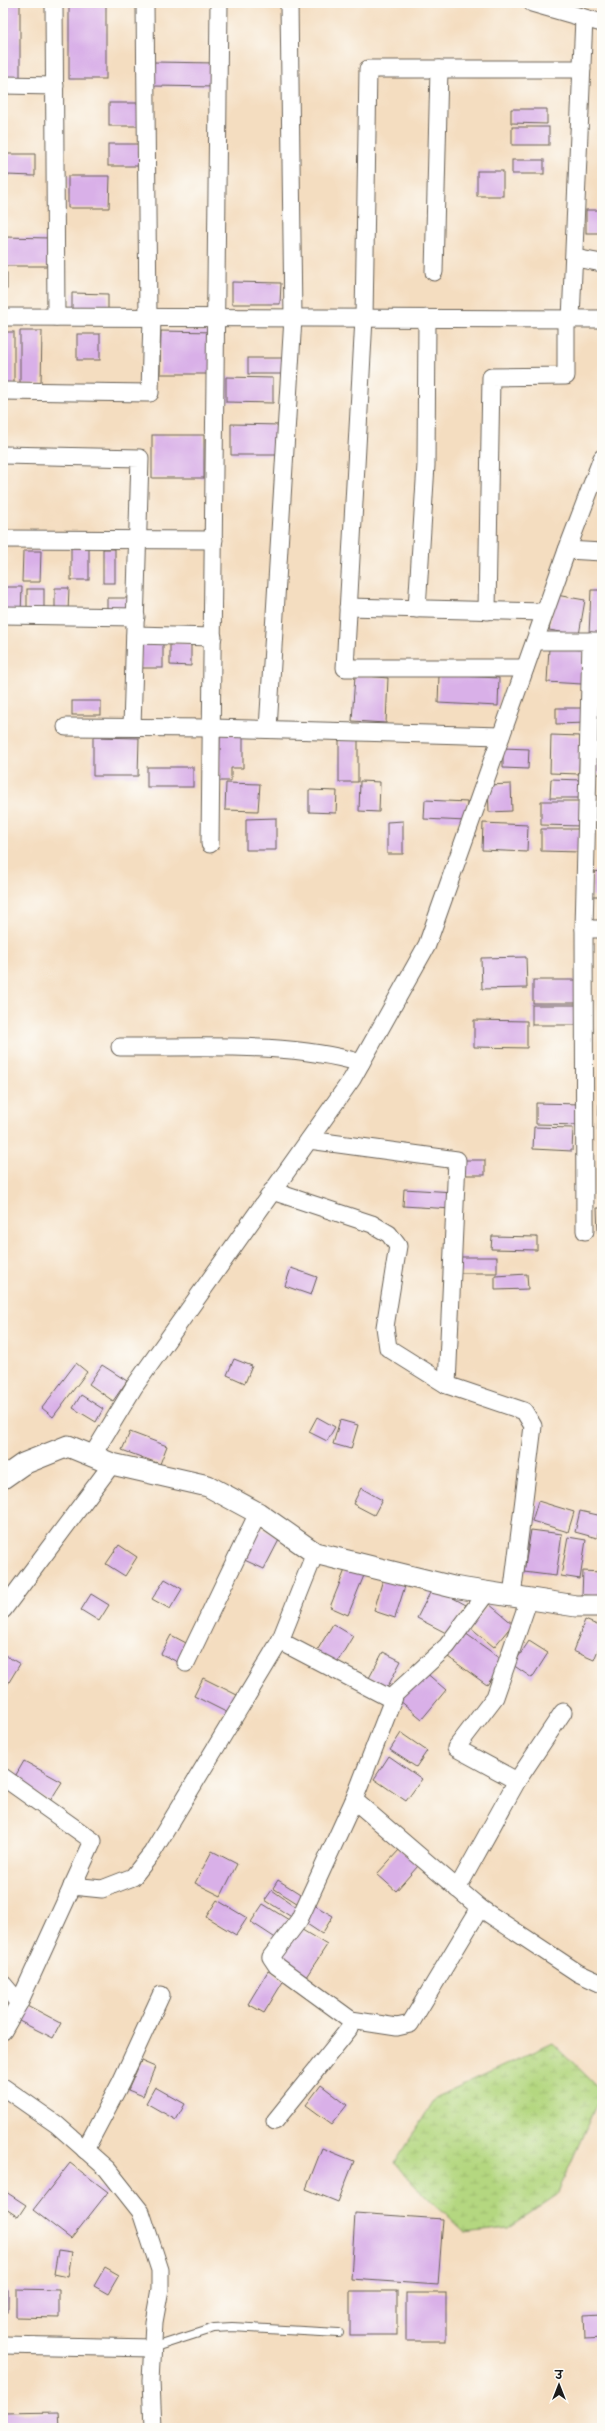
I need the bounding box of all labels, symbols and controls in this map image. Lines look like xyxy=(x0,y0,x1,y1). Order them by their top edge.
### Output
north arrow xyxy=(539,2365,579,2405)
text: उ xyxy=(554,2367,564,2382)

